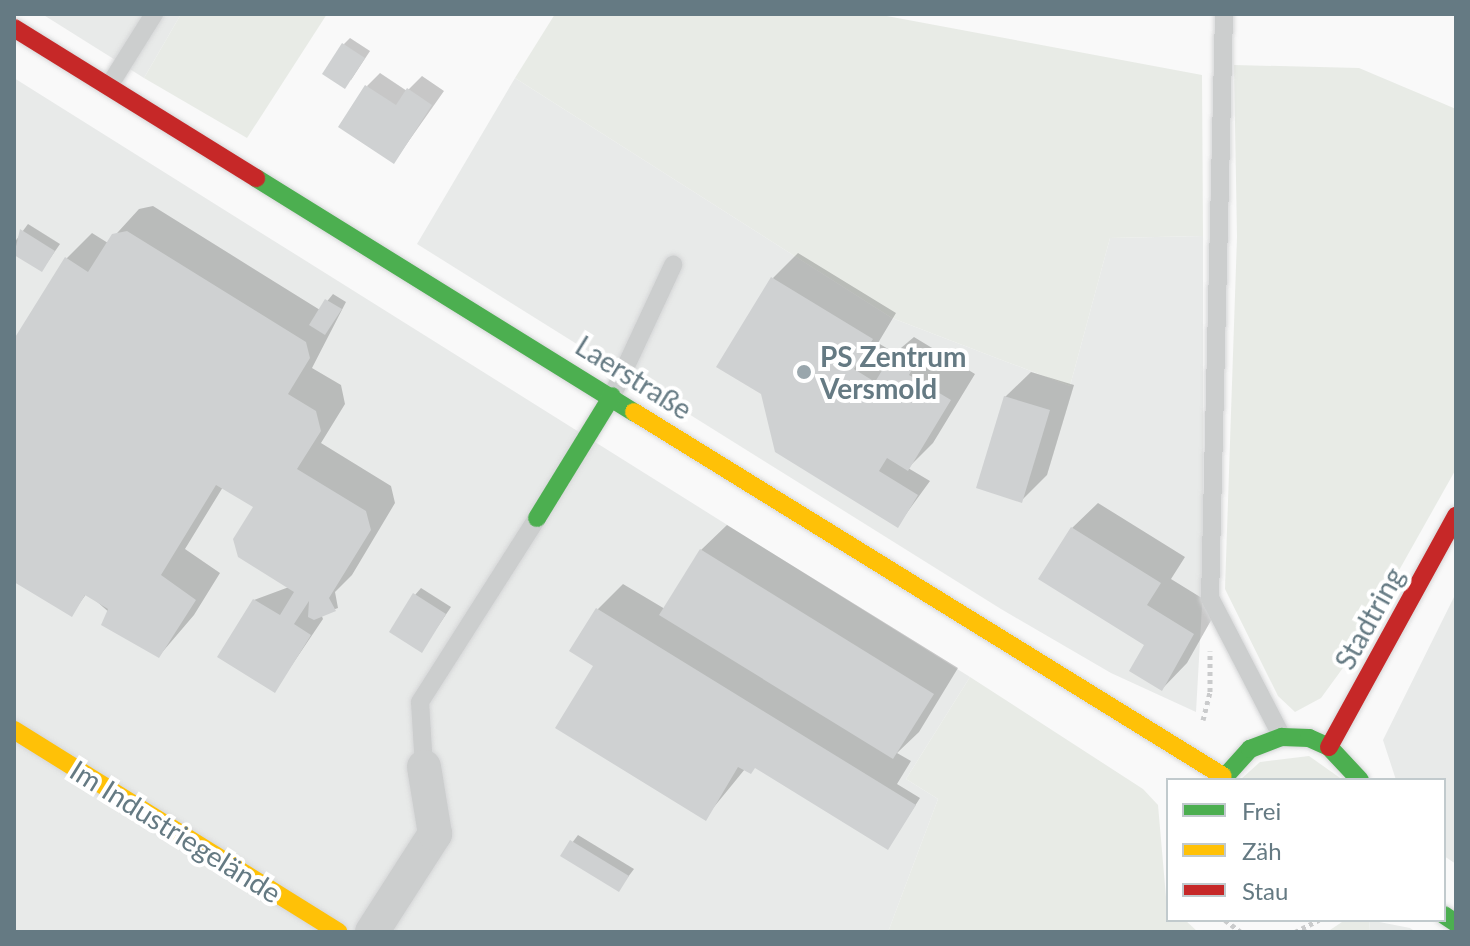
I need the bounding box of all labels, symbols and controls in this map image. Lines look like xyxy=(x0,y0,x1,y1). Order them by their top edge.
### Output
street label: Laerstraße xyxy=(570,328,698,426)
place label: PS Zentrum Versmold xyxy=(820,339,966,405)
marker: PS Zentrum Versmold xyxy=(795,363,813,381)
street label: Stadtring xyxy=(1327,561,1411,675)
street label: Im Industriegelände xyxy=(64,753,288,909)
legend xyxy=(1166,778,1446,922)
text: Frei xyxy=(1242,796,1281,825)
text: Zäh xyxy=(1242,836,1282,865)
text: Stau xyxy=(1242,876,1288,905)

